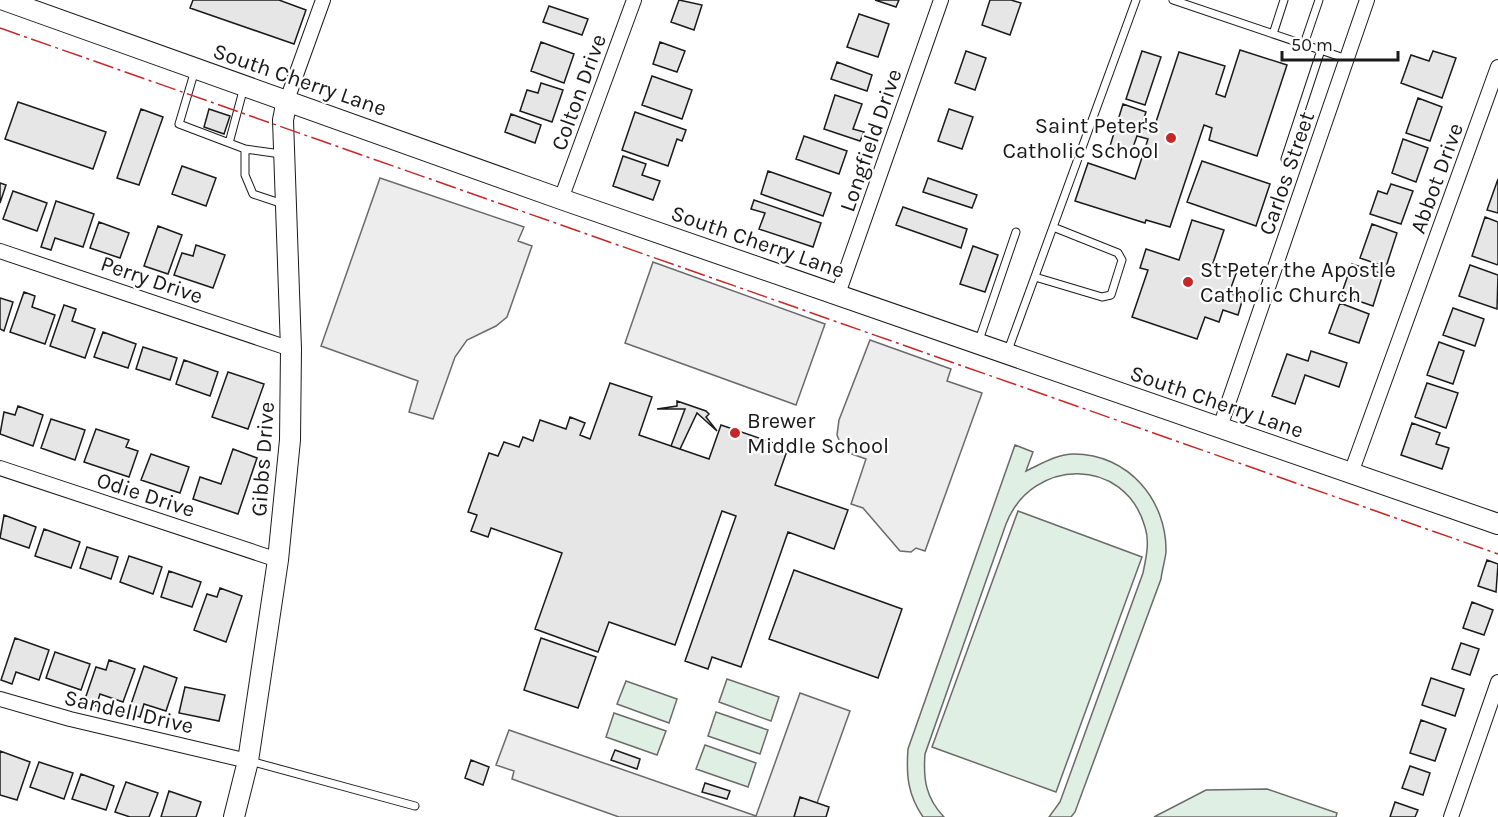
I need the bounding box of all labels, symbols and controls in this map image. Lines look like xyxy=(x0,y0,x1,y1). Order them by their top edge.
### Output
scale bar xyxy=(1282,24,1398,62)
street label: Colton Drive xyxy=(546,31,612,154)
text: 50 m xyxy=(1291,34,1333,56)
street label: South Cherry Lane xyxy=(209,38,390,122)
street label: Longfield Drive xyxy=(834,66,908,215)
street label: Carlos Street xyxy=(1254,108,1320,239)
place label: Saint Peter's Catholic School xyxy=(1002,113,1159,164)
street label: Abbot Drive xyxy=(1405,120,1469,237)
marker: Saint Peter's Catholic School xyxy=(1164,131,1178,145)
street label: South Cherry Lane xyxy=(667,200,848,284)
street label: Perry Drive xyxy=(97,250,206,310)
place label: St Peter the Apostle Catholic Church xyxy=(1200,257,1396,308)
marker: St Peter the Apostle Catholic Church xyxy=(1181,275,1195,289)
street label: South Cherry Lane xyxy=(1126,360,1307,444)
street label: Gibbs Drive xyxy=(246,401,280,517)
place label: Brewer Middle School xyxy=(747,408,889,459)
marker: Brewer Middle School xyxy=(728,426,742,440)
street label: Odie Drive xyxy=(93,467,198,523)
street label: Sandell Drive xyxy=(62,684,196,739)

